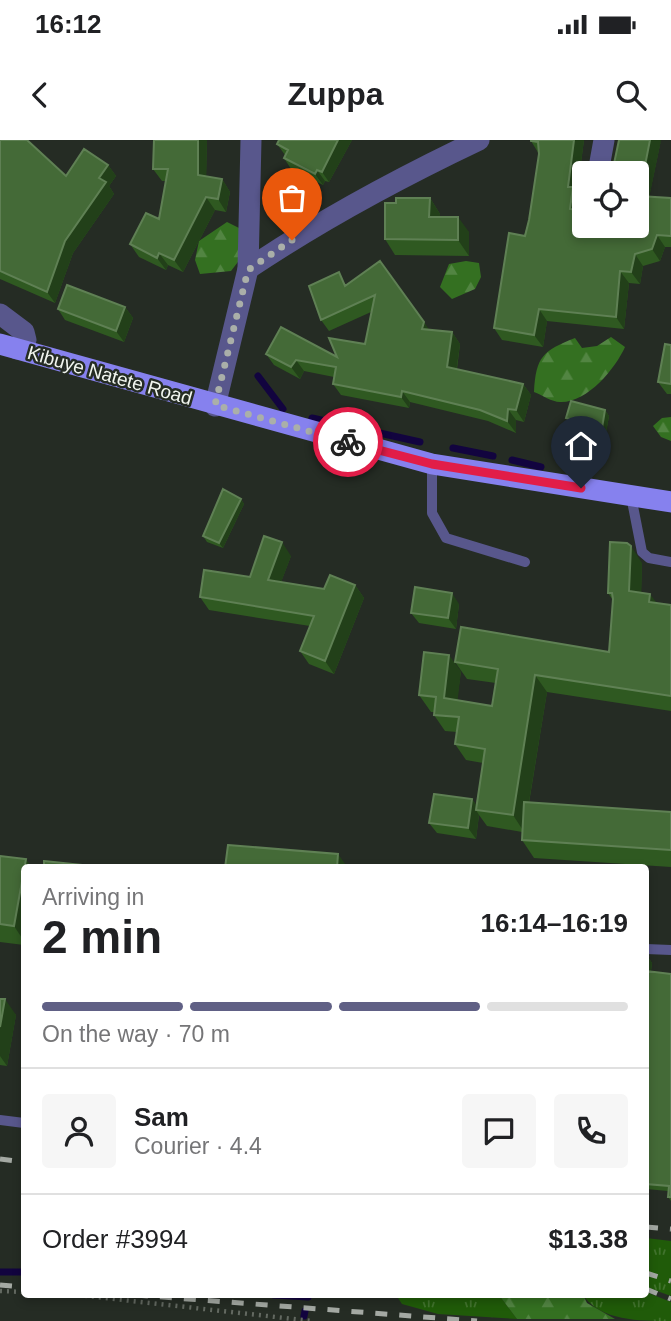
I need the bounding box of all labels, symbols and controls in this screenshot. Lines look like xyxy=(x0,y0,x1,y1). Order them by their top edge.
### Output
text: 16:12 xyxy=(35,9,102,39)
icon: back xyxy=(21,76,59,114)
text: Zuppa xyxy=(288,76,383,112)
icon: search xyxy=(612,76,650,114)
map controls xyxy=(572,161,649,238)
button: locate xyxy=(572,161,649,238)
pin xyxy=(262,168,322,240)
icon: bag xyxy=(273,179,311,217)
street label: Kibuye Natete Road xyxy=(25,342,194,409)
courier xyxy=(313,407,383,477)
pin xyxy=(551,416,611,488)
icon: bike xyxy=(329,423,367,461)
icon: home xyxy=(562,427,600,465)
text: Arriving in xyxy=(42,884,144,910)
text: 16:14–16:19 xyxy=(481,908,628,938)
text: 2 min xyxy=(42,911,162,963)
text: On the way · 70 m xyxy=(42,1021,230,1047)
button: person xyxy=(42,1094,116,1168)
button: chat xyxy=(462,1094,536,1168)
button: phone xyxy=(554,1094,628,1168)
text: Sam xyxy=(134,1102,189,1132)
text: Courier · 4.4 xyxy=(134,1133,262,1159)
text: Order #3994 xyxy=(42,1224,188,1254)
text: $13.38 xyxy=(548,1224,628,1254)

